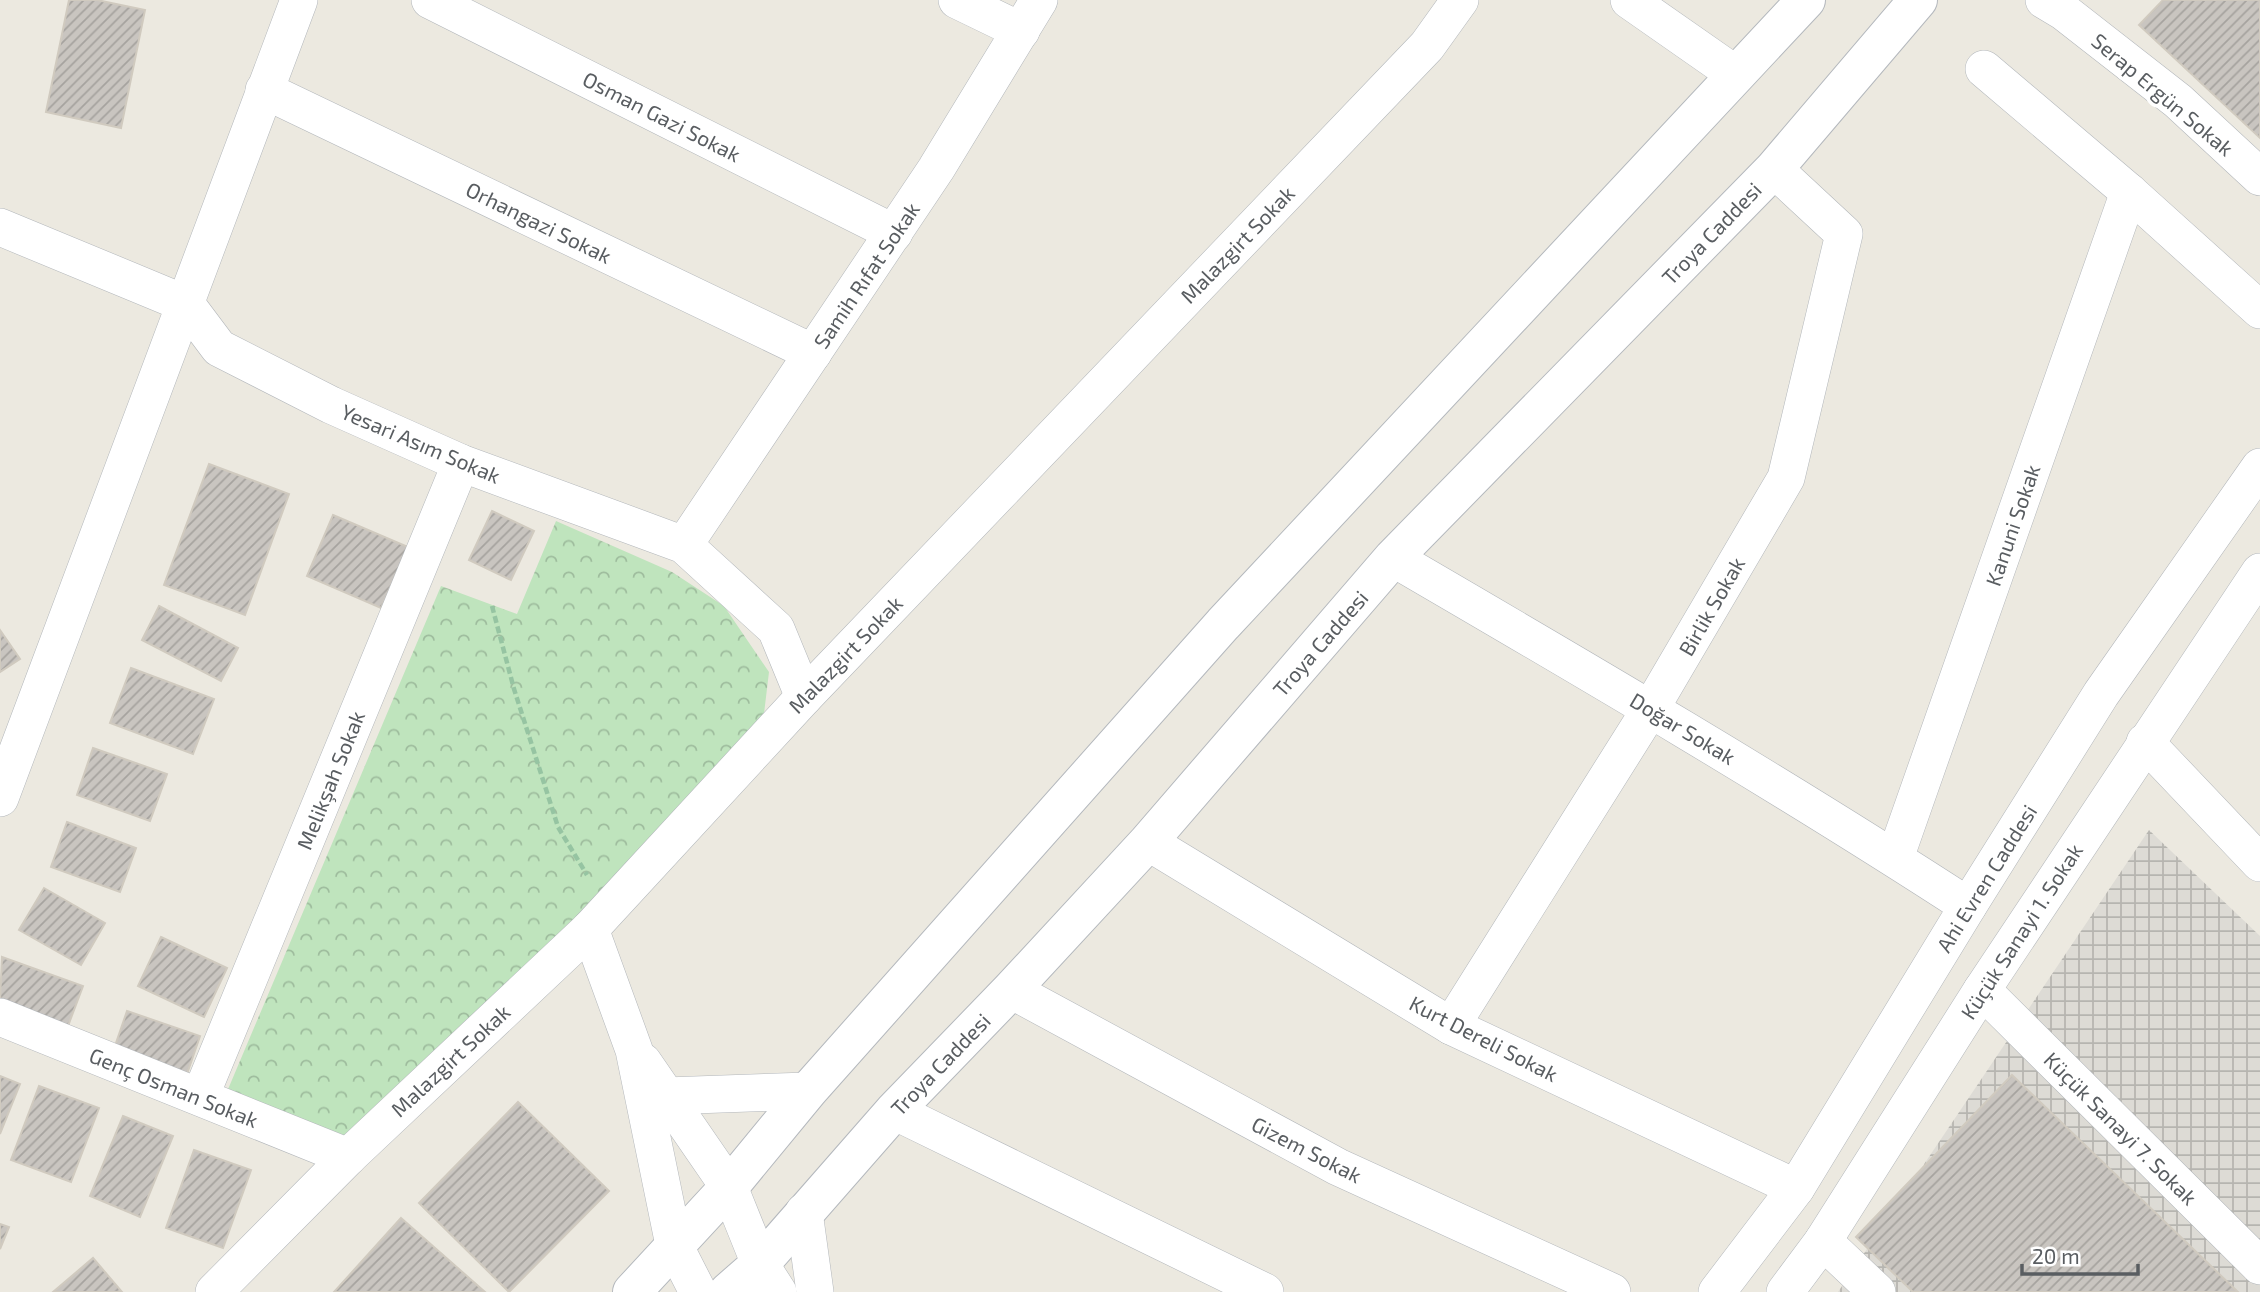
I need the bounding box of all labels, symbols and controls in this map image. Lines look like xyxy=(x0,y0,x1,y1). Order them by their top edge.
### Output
street label: Serap Ergün Sokak xyxy=(2087,27,2239,161)
street label: Osman Gazi Sokak xyxy=(579,65,745,167)
street label: Orhangazi Sokak xyxy=(462,176,616,268)
street label: Troya Caddesi xyxy=(1656,177,1766,289)
street label: Malazgirt Sokak xyxy=(1175,180,1299,308)
street label: Samih Rıfat Sokak xyxy=(808,197,924,353)
street label: Yesari Asım Sokak xyxy=(338,398,505,488)
street label: Kanuni Sokak xyxy=(1980,461,2045,589)
street label: Birlik Sokak xyxy=(1673,552,1749,660)
street label: Troya Caddesi xyxy=(1267,585,1373,701)
street label: Malazgirt Sokak xyxy=(783,590,907,718)
street label: Doğar Sokak xyxy=(1626,687,1740,769)
street label: Melikşah Sokak xyxy=(291,707,371,854)
street label: Ahi Evren Caddesi xyxy=(1931,800,2041,956)
street label: Küçük Sanayi 1. Sokak xyxy=(1955,838,2089,1025)
street label: Kurt Dereli Sokak xyxy=(1406,990,1562,1086)
street label: Malazgirt Sokak xyxy=(385,998,515,1121)
street label: Troya Caddesi xyxy=(885,1008,995,1120)
street label: Genç Osman Sokak xyxy=(85,1042,262,1134)
street label: Küçük Sanayi 7. Sokak xyxy=(2038,1046,2203,1211)
street label: Gizem Sokak xyxy=(1248,1111,1366,1188)
scale bar xyxy=(2022,1232,2138,1276)
text: 20 m xyxy=(2032,1243,2080,1268)

